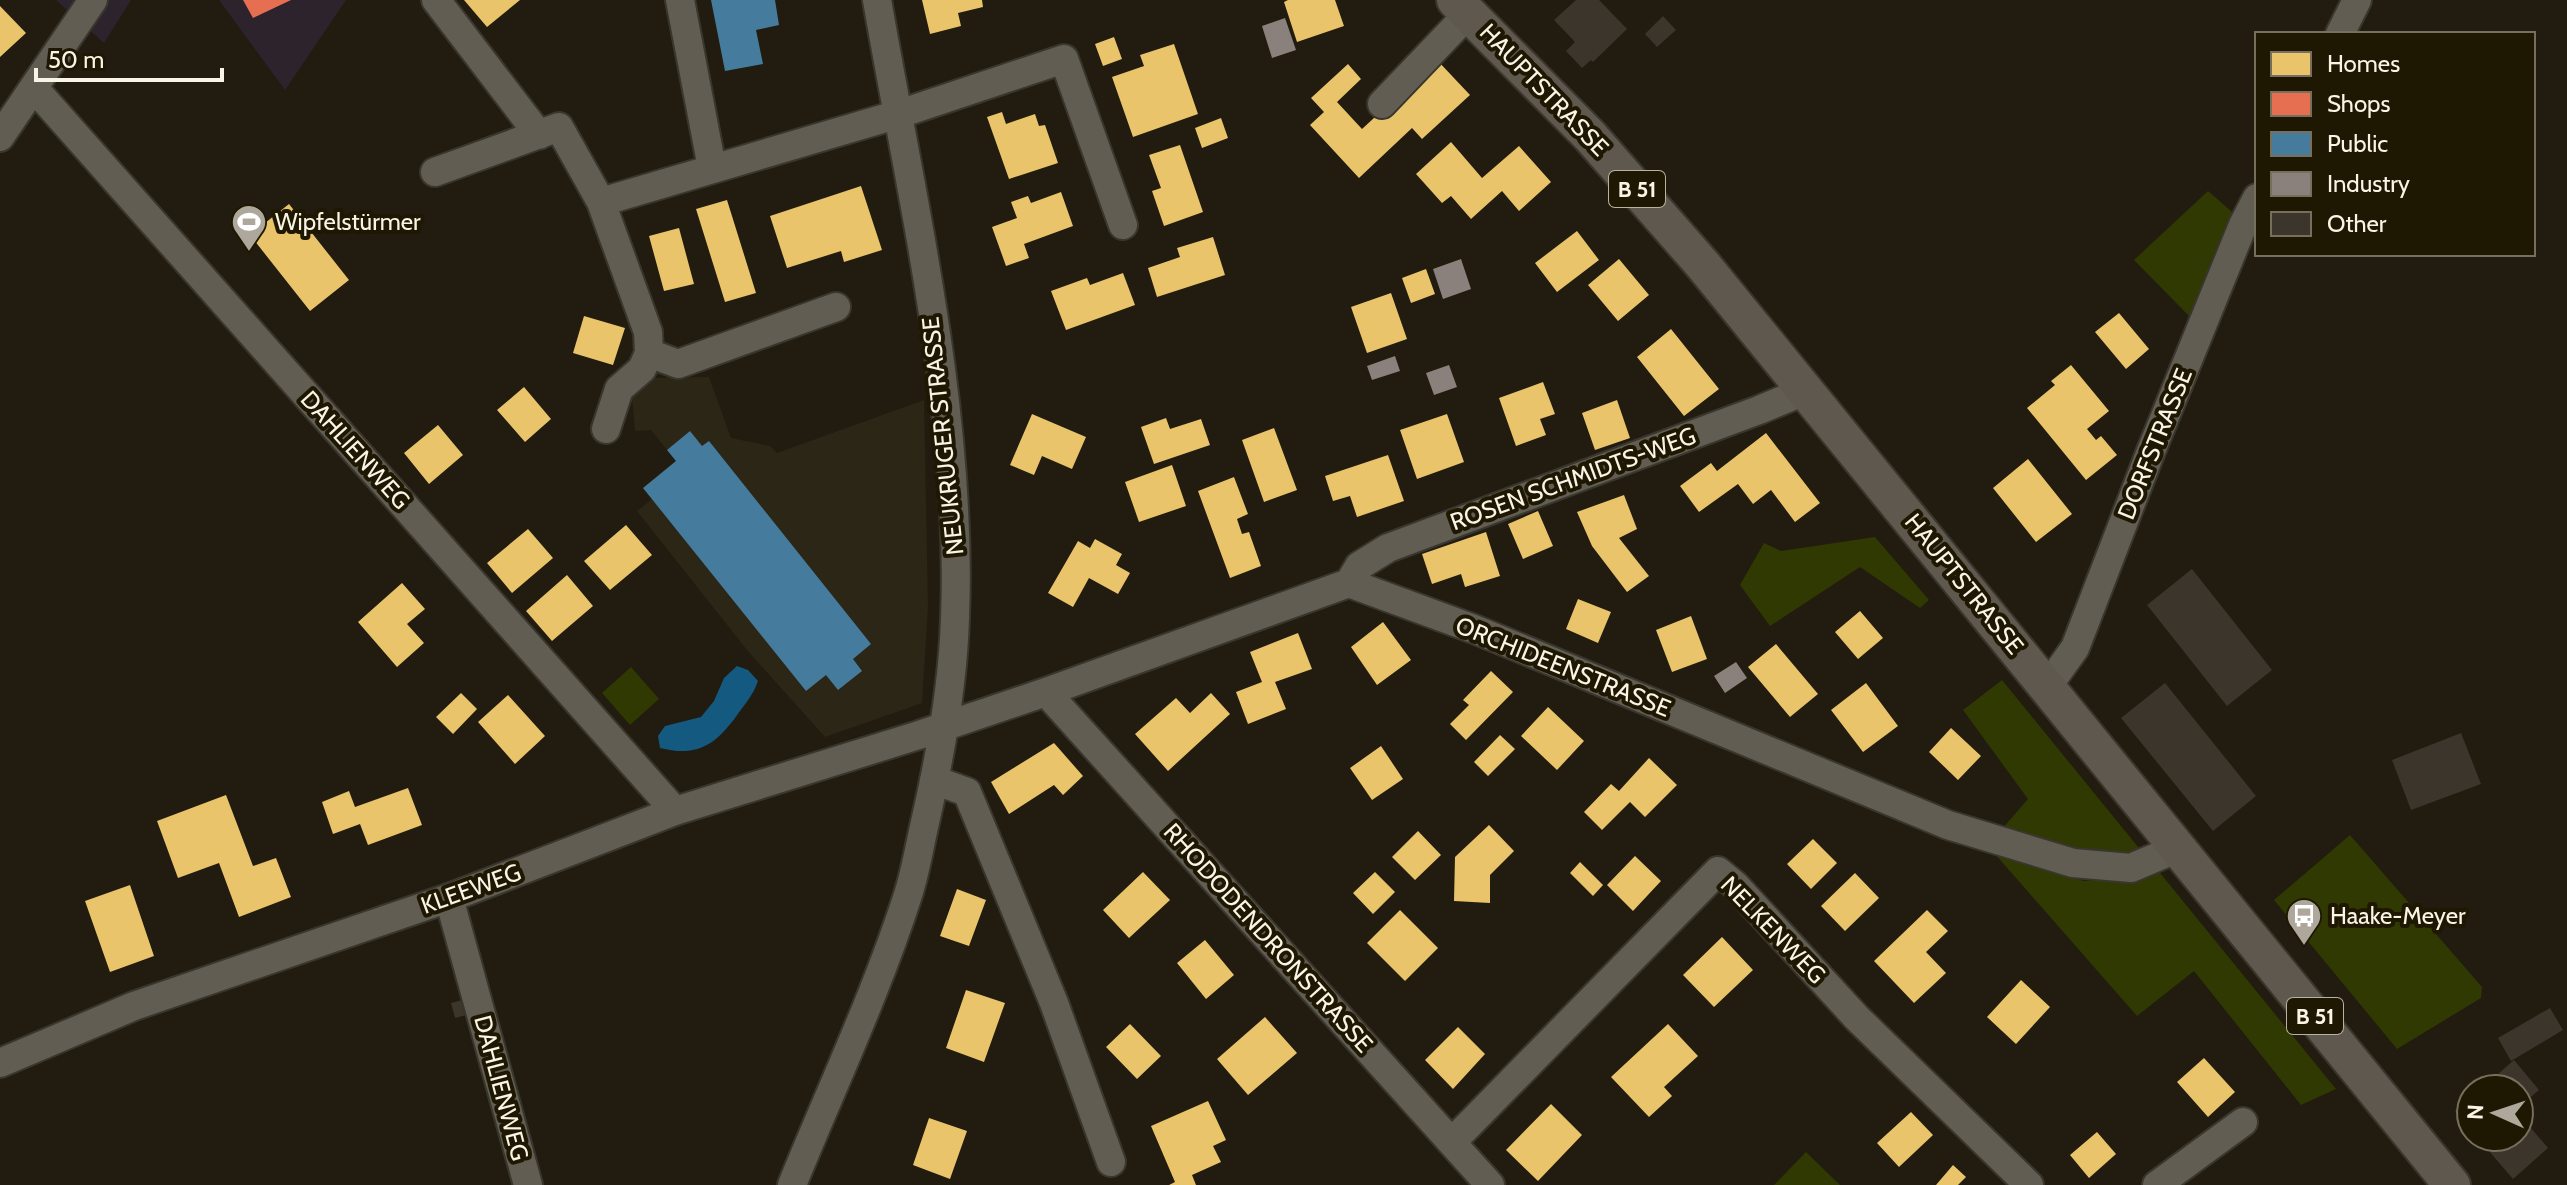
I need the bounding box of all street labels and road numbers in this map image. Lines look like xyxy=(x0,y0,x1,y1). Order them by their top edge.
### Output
street label: HAUPTSTRASSE xyxy=(1474,17,1615,162)
road number: B 51 xyxy=(1609,171,1665,207)
street label: NEUKRUGER STRASSE xyxy=(916,315,969,557)
street label: DORFSTRASSE xyxy=(2111,364,2198,524)
street label: DAHLIENWEG xyxy=(295,385,416,515)
street label: ROSEN SCHMIDTS-WEG xyxy=(1446,421,1700,536)
street label: HAUPTSTRASSE xyxy=(1899,507,2030,660)
street label: ORCHIDEENSTRASSE xyxy=(1452,610,1675,723)
street label: RHODODENDRONSTRASSE xyxy=(1158,817,1379,1058)
street label: KLEEWEG xyxy=(417,857,525,920)
street label: NELKENWEG xyxy=(1715,870,1832,989)
road number: B 51 xyxy=(2287,998,2343,1034)
street label: DAHLIENWEG xyxy=(468,1012,535,1164)

